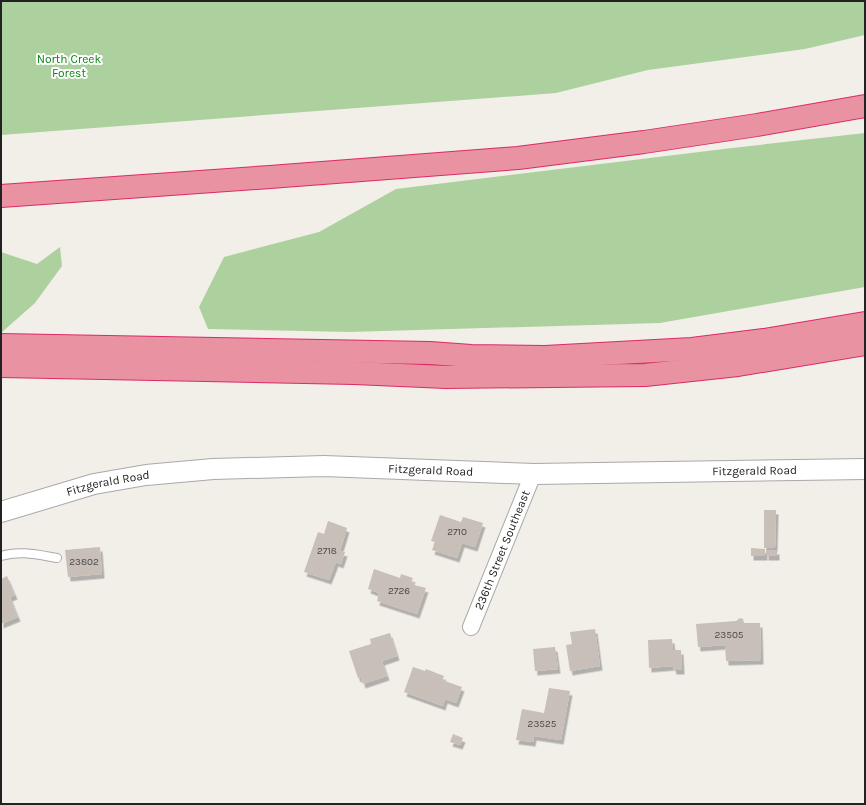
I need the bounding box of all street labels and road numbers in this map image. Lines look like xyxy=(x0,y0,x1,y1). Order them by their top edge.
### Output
street label: Fitzgerald Road xyxy=(388,461,473,479)
street label: Fitzgerald Road xyxy=(712,463,797,478)
street label: Fitzgerald Road xyxy=(65,468,150,499)
street label: 236th Street Southeast xyxy=(472,488,533,612)

